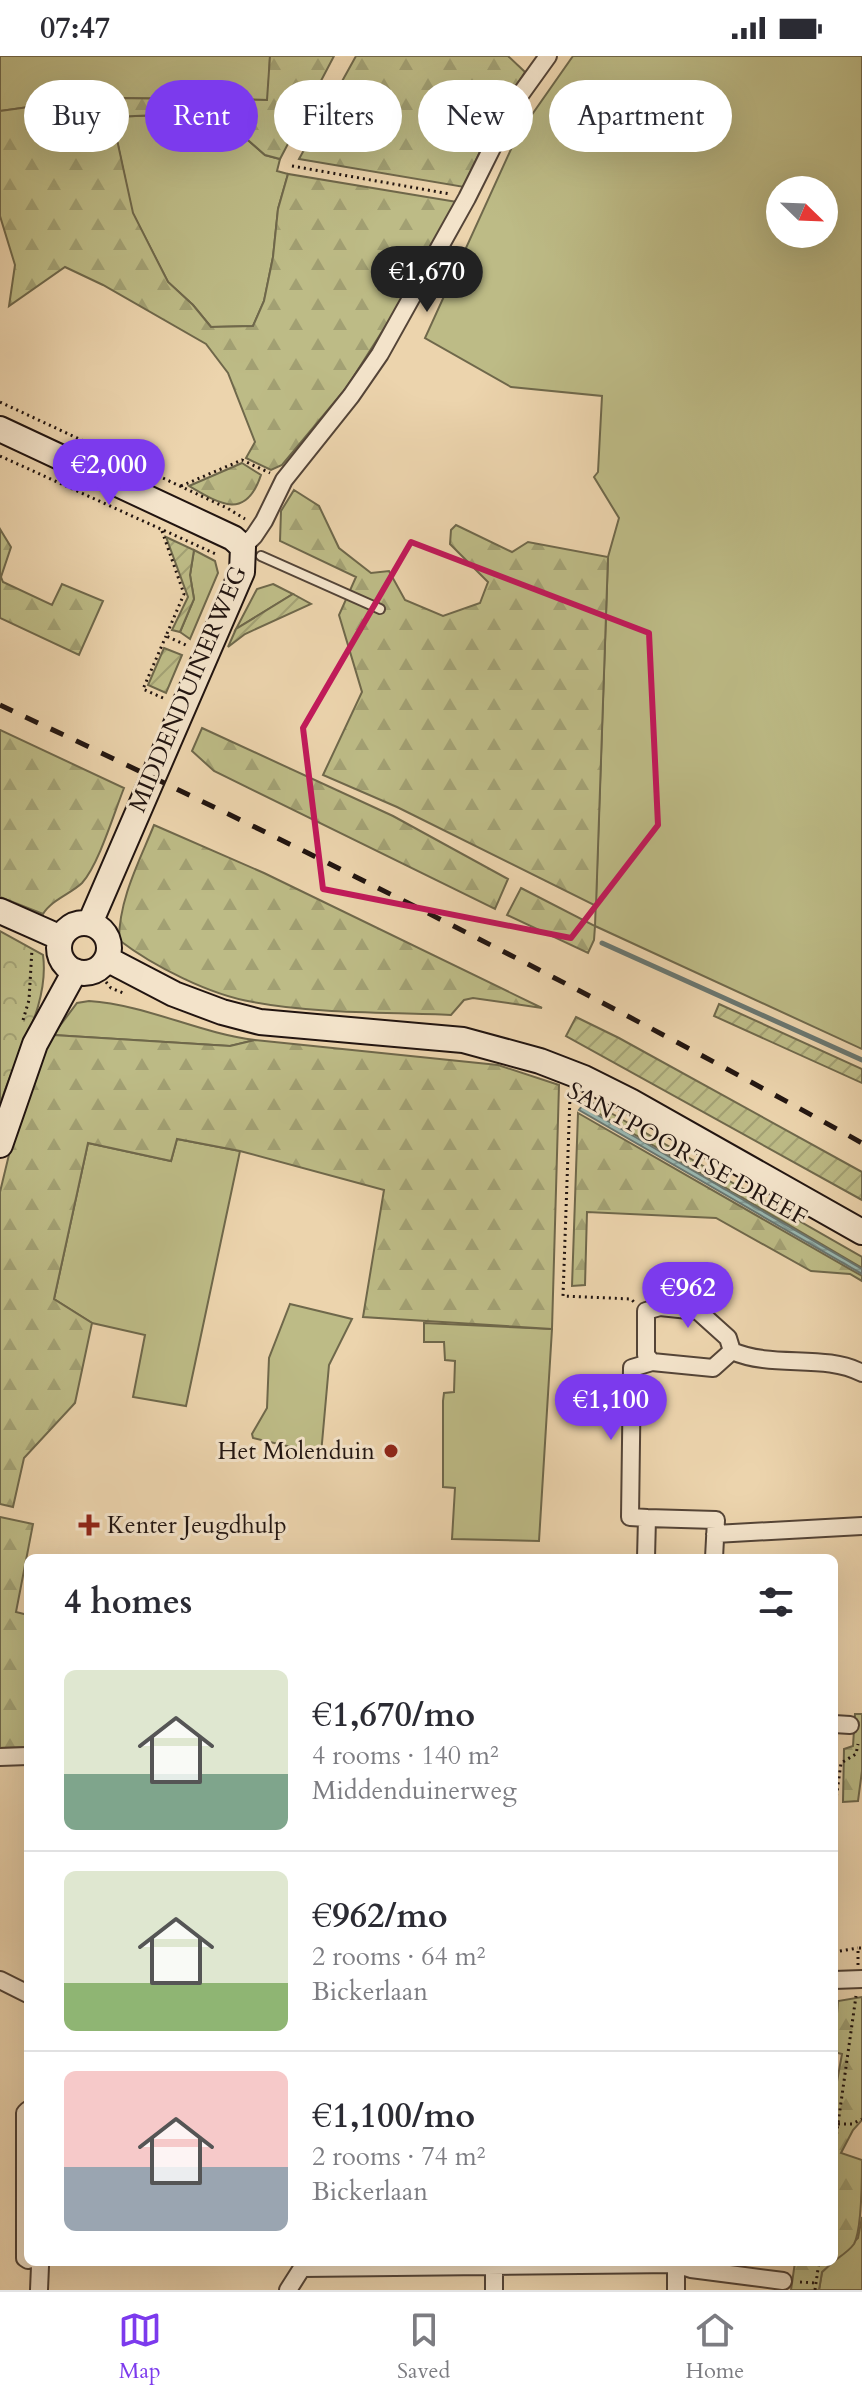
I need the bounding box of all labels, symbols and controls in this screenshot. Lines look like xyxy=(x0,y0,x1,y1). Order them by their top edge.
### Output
text: 07:47 xyxy=(40,8,110,49)
chip: Buy xyxy=(24,80,129,152)
chip: Rent xyxy=(145,80,258,152)
chip: Filters xyxy=(274,80,402,152)
chip: New xyxy=(418,80,533,152)
chip: Apartment xyxy=(549,80,732,152)
north arrow xyxy=(766,176,838,248)
map controls xyxy=(766,176,838,248)
pin: €1,670 xyxy=(362,246,492,314)
text: €1,670 xyxy=(389,254,465,289)
pin: €2,000 xyxy=(44,439,174,507)
text: €2,000 xyxy=(71,447,147,482)
street label: MIDDENDUINERWEG xyxy=(121,561,255,817)
street label: SANTPOORTSE DREEF xyxy=(561,1074,813,1234)
pin: €962 xyxy=(641,1262,735,1330)
text: €962 xyxy=(660,1270,716,1305)
pin: €1,100 xyxy=(546,1374,676,1442)
text: €1,100 xyxy=(573,1382,649,1417)
place label: Het Molenduin xyxy=(217,1435,375,1468)
marker: Het Molenduin xyxy=(382,1442,400,1460)
place label: Kenter Jeugdhulp xyxy=(107,1509,287,1542)
marker: Kenter Jeugdhulp xyxy=(78,1514,100,1536)
text: 4 homes xyxy=(64,1579,192,1625)
icon: filters xyxy=(754,1580,798,1624)
text: €1,670/mo xyxy=(312,1692,475,1738)
icon: home xyxy=(128,1702,224,1798)
text: 4 rooms · 140 m² xyxy=(312,1738,499,1773)
text: Middenduinerweg xyxy=(312,1773,517,1808)
text: €962/mo xyxy=(312,1893,448,1939)
icon: home xyxy=(128,1903,224,1999)
text: 2 rooms · 64 m² xyxy=(312,1939,485,1974)
text: Bickerlaan xyxy=(312,1974,428,2009)
text: €1,100/mo xyxy=(312,2093,475,2139)
icon: home xyxy=(128,2103,224,2199)
text: 2 rooms · 74 m² xyxy=(312,2139,485,2174)
text: Bickerlaan xyxy=(312,2174,428,2209)
tab: Map xyxy=(118,2308,162,2386)
tab: Saved xyxy=(397,2308,450,2386)
tab: Home xyxy=(685,2308,744,2386)

